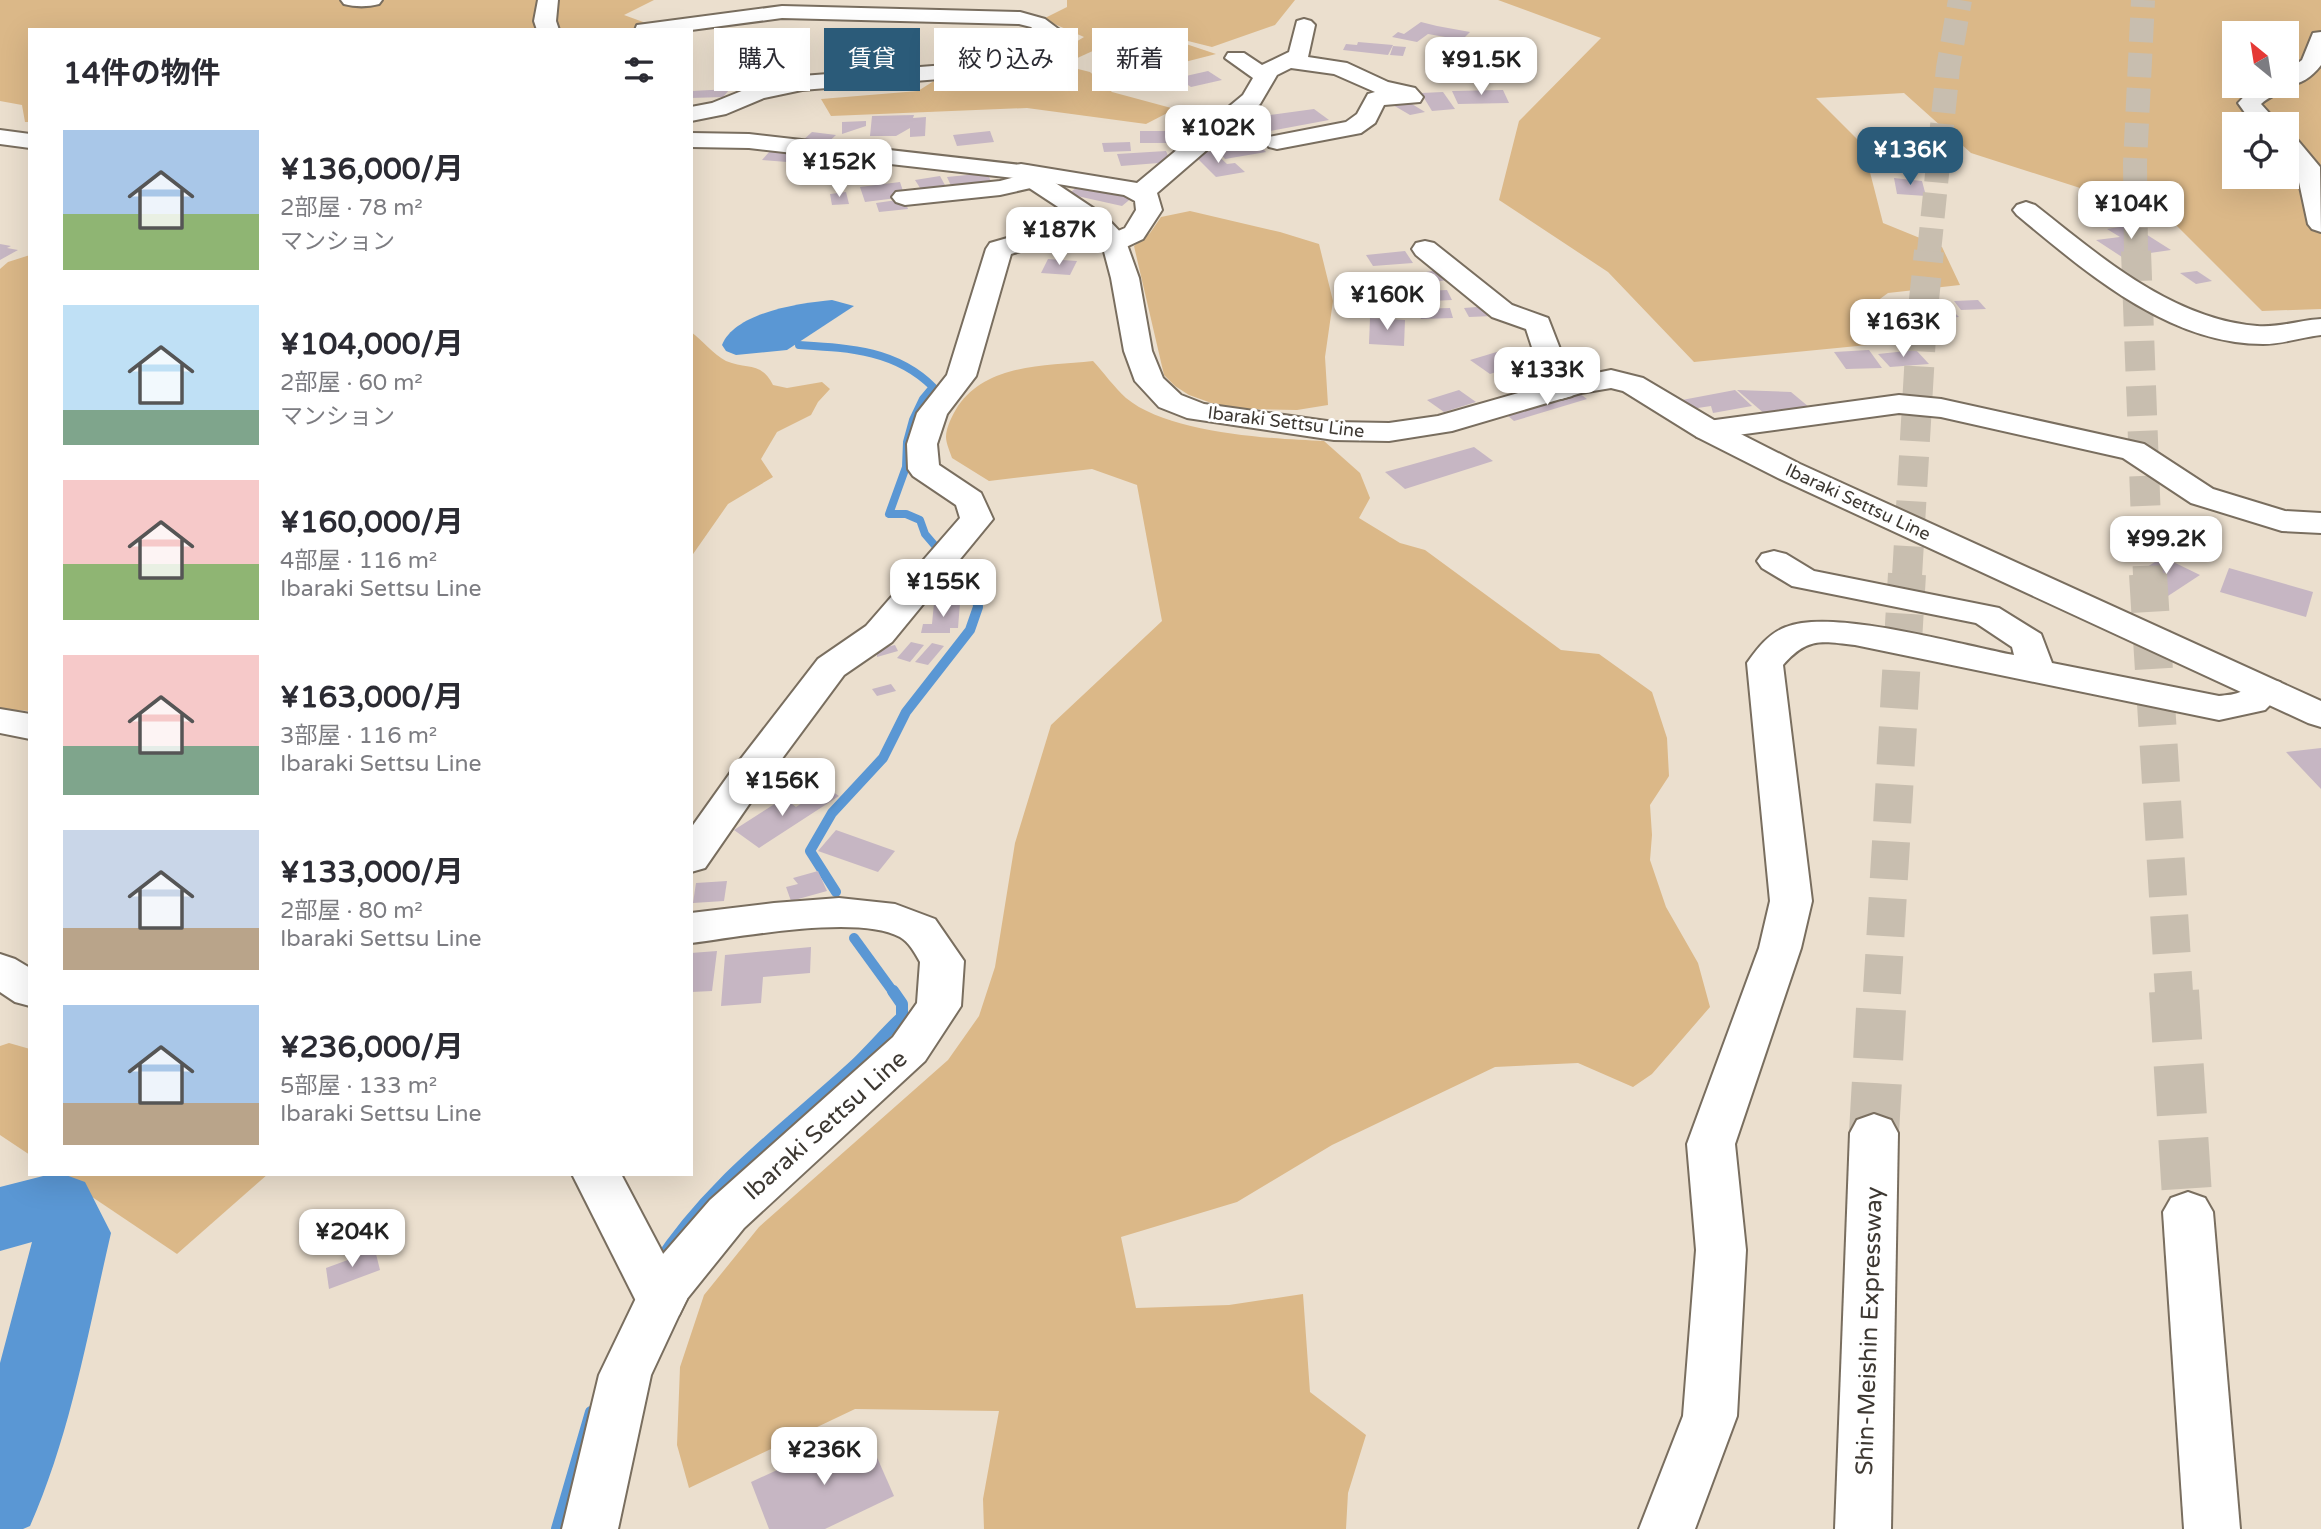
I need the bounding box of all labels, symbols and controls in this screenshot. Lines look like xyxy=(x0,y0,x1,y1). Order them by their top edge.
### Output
north arrow xyxy=(2222,21,2300,98)
map controls xyxy=(2222,21,2299,189)
chip: 購入 xyxy=(714,28,810,91)
chip: 賃貸 xyxy=(824,28,920,91)
chip: 絞り込み xyxy=(934,28,1078,91)
chip: 新着 xyxy=(1092,28,1188,91)
pin: ¥91.5K xyxy=(1424,38,1538,97)
text: ¥91.5K xyxy=(1441,46,1521,74)
icon: filters xyxy=(620,51,658,89)
text: 14件の物件 xyxy=(63,55,221,92)
pin: ¥102K xyxy=(1169,106,1267,165)
button: locate xyxy=(2222,112,2299,189)
text: ¥102K xyxy=(1181,114,1255,142)
pin: ¥136K xyxy=(1861,128,1959,187)
text: ¥136K xyxy=(1873,136,1947,164)
pin: ¥152K xyxy=(790,140,888,199)
text: ¥152K xyxy=(802,148,876,176)
text: ¥136,000/月 xyxy=(280,151,464,188)
icon: home xyxy=(119,158,203,242)
pin: ¥104K xyxy=(2082,182,2180,241)
text: ¥104K xyxy=(2094,190,2168,218)
text: 2部屋 · 78 m² xyxy=(280,194,423,222)
pin: ¥187K xyxy=(1010,208,1108,267)
text: ¥187K xyxy=(1022,216,1096,244)
text: マンション xyxy=(280,228,395,256)
pin: ¥160K xyxy=(1338,272,1436,332)
text: ¥160K xyxy=(1350,281,1424,309)
pin: ¥163K xyxy=(1854,300,1952,359)
text: ¥163K xyxy=(1866,308,1940,336)
text: ¥104,000/月 xyxy=(280,326,464,363)
icon: home xyxy=(119,333,203,417)
pin: ¥133K xyxy=(1498,348,1596,407)
text: ¥133K xyxy=(1510,356,1584,384)
text: 2部屋 · 60 m² xyxy=(280,369,423,397)
street label: Ibaraki Settsu Line xyxy=(1206,401,1366,443)
text: マンション xyxy=(280,403,395,431)
street label: Ibaraki Settsu Line xyxy=(1782,459,1934,545)
text: ¥160,000/月 xyxy=(280,504,464,541)
icon: home xyxy=(119,508,203,592)
pin: ¥99.2K xyxy=(2109,516,2223,576)
text: ¥99.2K xyxy=(2126,525,2206,553)
text: 4部屋 · 116 m² xyxy=(280,547,437,575)
pin: ¥155K xyxy=(894,560,992,619)
text: ¥155K xyxy=(906,568,980,596)
text: Ibaraki Settsu Line xyxy=(280,575,482,603)
text: ¥163,000/月 xyxy=(280,679,464,716)
icon: home xyxy=(119,683,203,767)
text: 3部屋 · 116 m² xyxy=(280,722,437,750)
text: Ibaraki Settsu Line xyxy=(280,750,482,778)
pin: ¥156K xyxy=(733,758,831,818)
text: ¥156K xyxy=(745,767,819,795)
text: ¥133,000/月 xyxy=(280,854,464,891)
icon: home xyxy=(119,858,203,942)
text: 2部屋 · 80 m² xyxy=(280,897,423,925)
text: Ibaraki Settsu Line xyxy=(280,925,482,953)
text: ¥236,000/月 xyxy=(280,1029,464,1066)
icon: home xyxy=(119,1033,203,1117)
street label: Ibaraki Settsu Line xyxy=(737,1044,913,1207)
text: 5部屋 · 133 m² xyxy=(280,1072,437,1100)
text: Ibaraki Settsu Line xyxy=(280,1100,482,1128)
street label: Shin-Meishin Expressway xyxy=(1850,1186,1889,1476)
pin: ¥204K xyxy=(303,1210,401,1269)
text: ¥204K xyxy=(315,1218,389,1246)
pin: ¥236K xyxy=(775,1428,873,1487)
text: ¥236K xyxy=(787,1436,861,1464)

